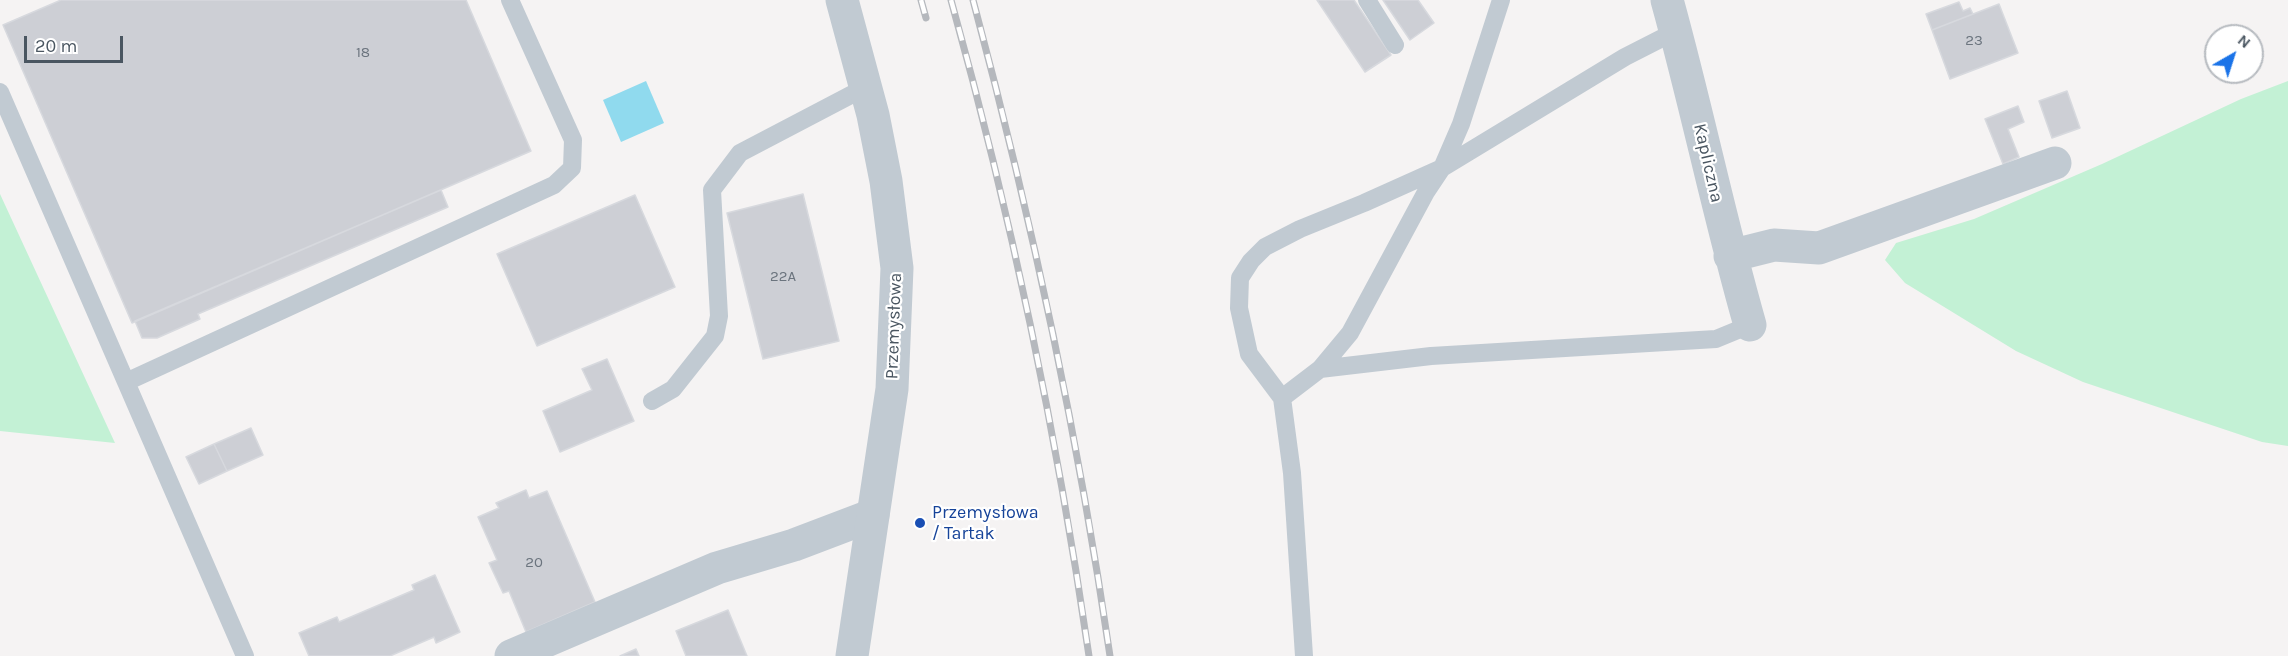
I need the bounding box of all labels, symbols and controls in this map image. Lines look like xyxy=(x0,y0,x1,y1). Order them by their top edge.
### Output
scale bar xyxy=(27,24,126,62)
north arrow xyxy=(2204,24,2264,84)
text: N xyxy=(2234,30,2255,52)
house number: 23 xyxy=(1965,32,1983,50)
text: 20 m xyxy=(35,35,77,57)
house number: 18 xyxy=(356,44,370,62)
street label: Kapliczna xyxy=(1688,121,1728,205)
house number: 22A xyxy=(770,268,796,286)
street label: Przemysłowa xyxy=(881,272,907,380)
place label: Przemysłowa / Tartak xyxy=(932,502,1039,544)
marker: Przemysłowa / Tartak xyxy=(913,516,927,530)
house number: 20 xyxy=(525,554,543,572)

